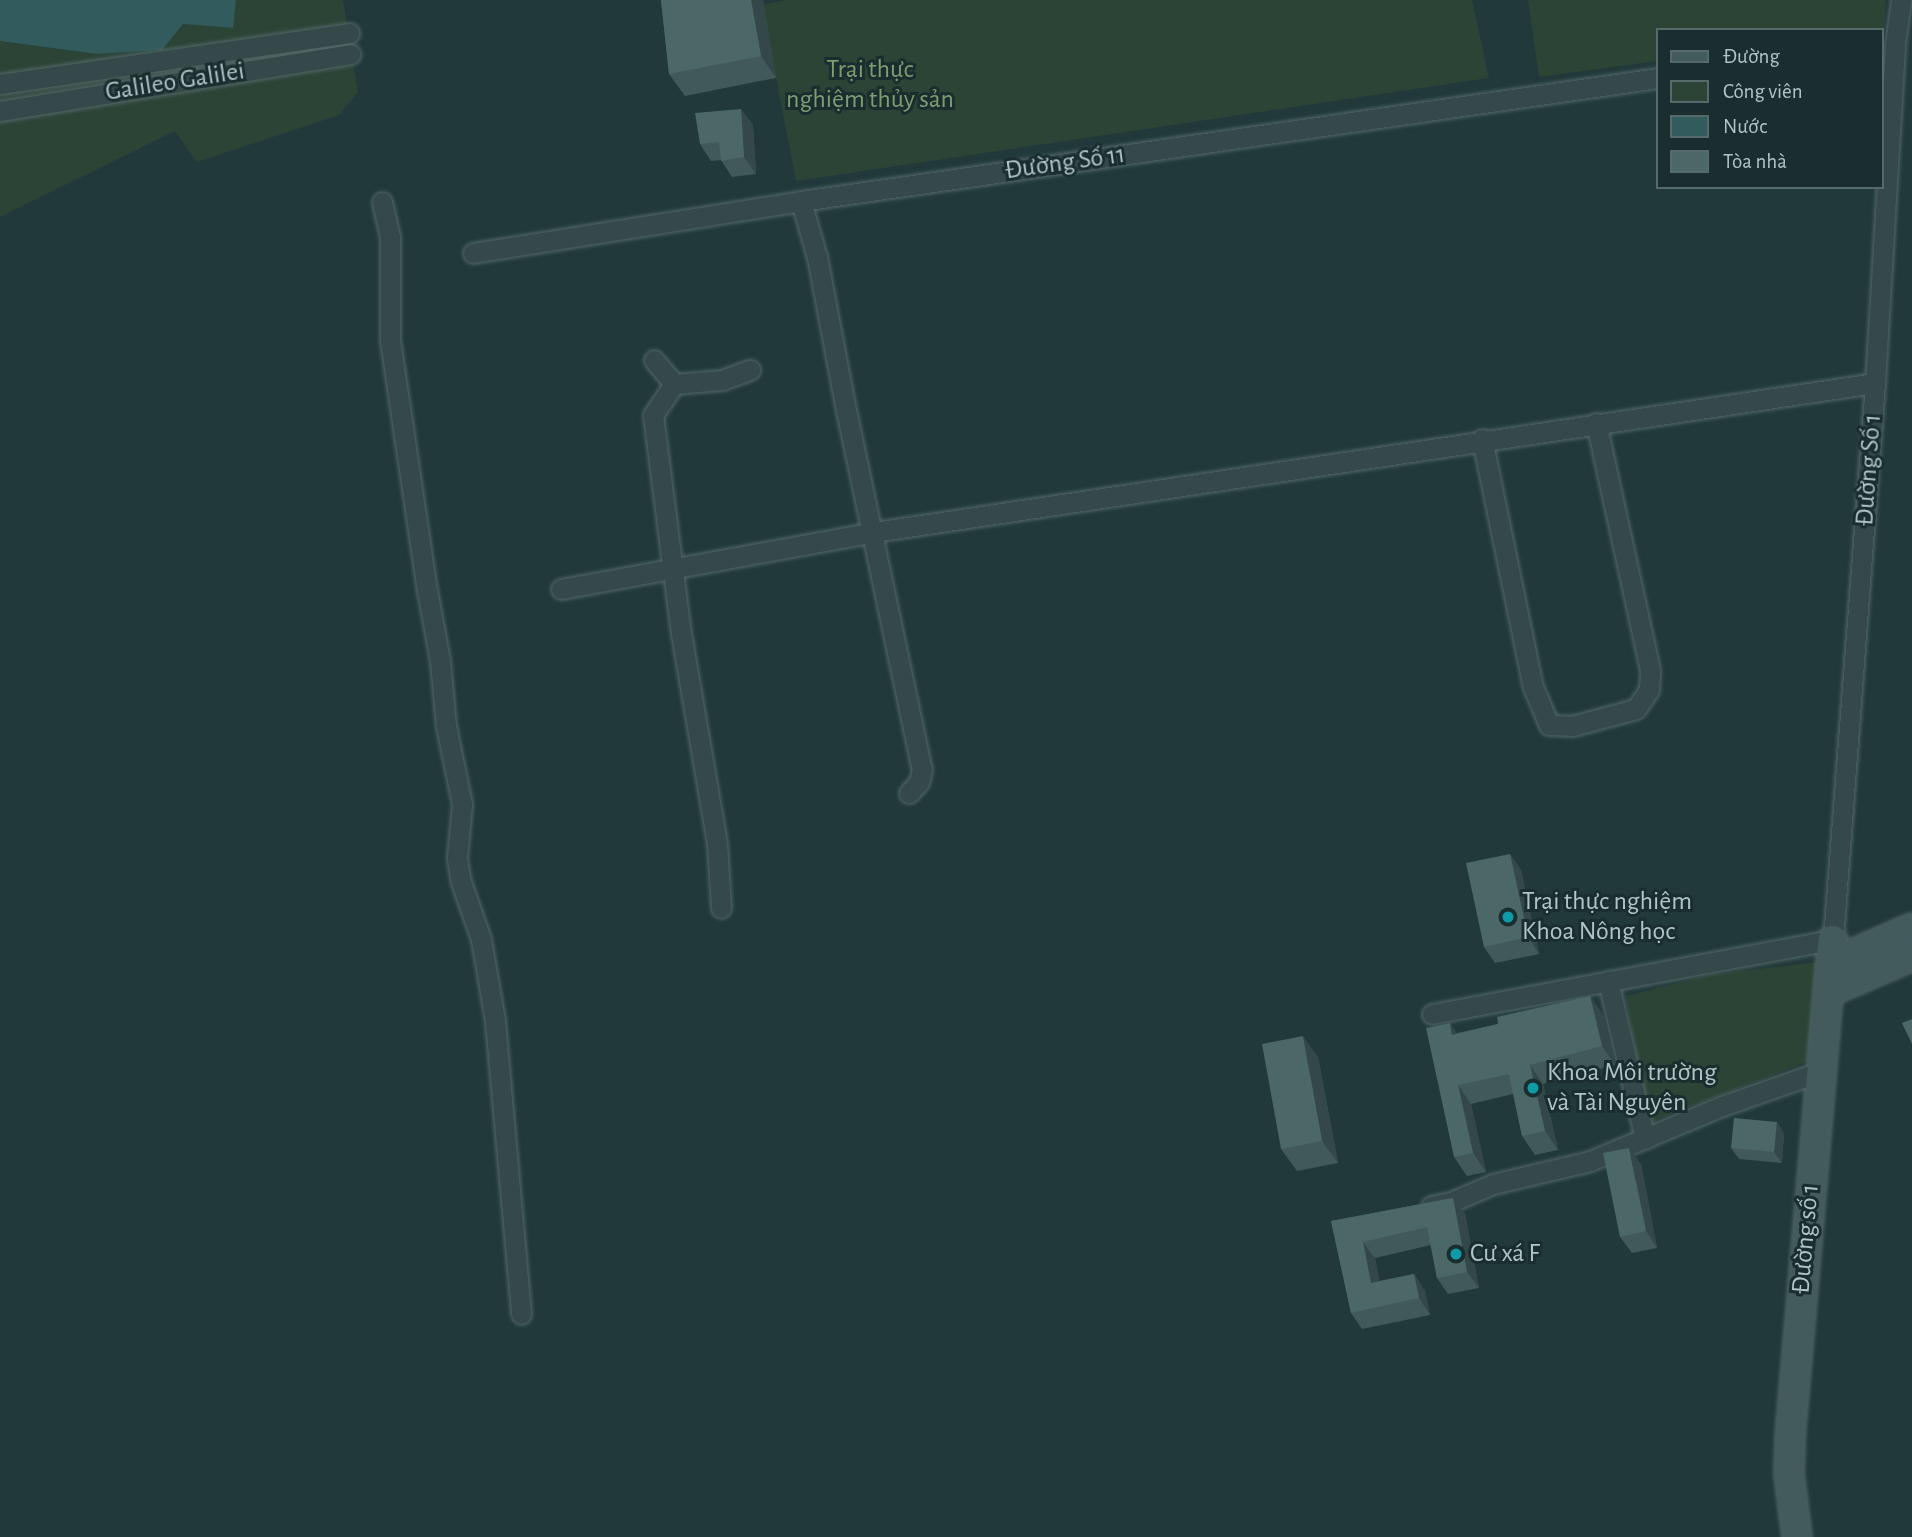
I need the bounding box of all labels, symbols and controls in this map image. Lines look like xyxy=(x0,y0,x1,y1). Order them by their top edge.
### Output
legend xyxy=(1657,28,1884,189)
text: Đường xyxy=(1723,46,1780,67)
park label: Trại thực nghiệm thủy sản xyxy=(786,54,954,116)
street label: Galileo Galilei xyxy=(103,56,247,108)
text: Công viên xyxy=(1723,81,1803,102)
text: Nước xyxy=(1723,116,1767,137)
street label: Đường Số 11 xyxy=(1003,139,1127,187)
text: Tòa nhà xyxy=(1723,151,1787,172)
street label: Đường Số 1 xyxy=(1850,413,1888,527)
place label: Trại thực nghiệm Khoa Nông học xyxy=(1522,886,1692,948)
marker: Trại thực nghiệm Khoa Nông học xyxy=(1500,909,1516,925)
place label: Khoa Môi trường và Tài Nguyên xyxy=(1547,1057,1717,1118)
marker: Khoa Môi trường và Tài Nguyên xyxy=(1525,1080,1541,1096)
street label: Đường số 1 xyxy=(1786,1183,1826,1295)
place label: Cư xá F xyxy=(1470,1238,1540,1270)
marker: Cư xá F xyxy=(1448,1246,1464,1262)

